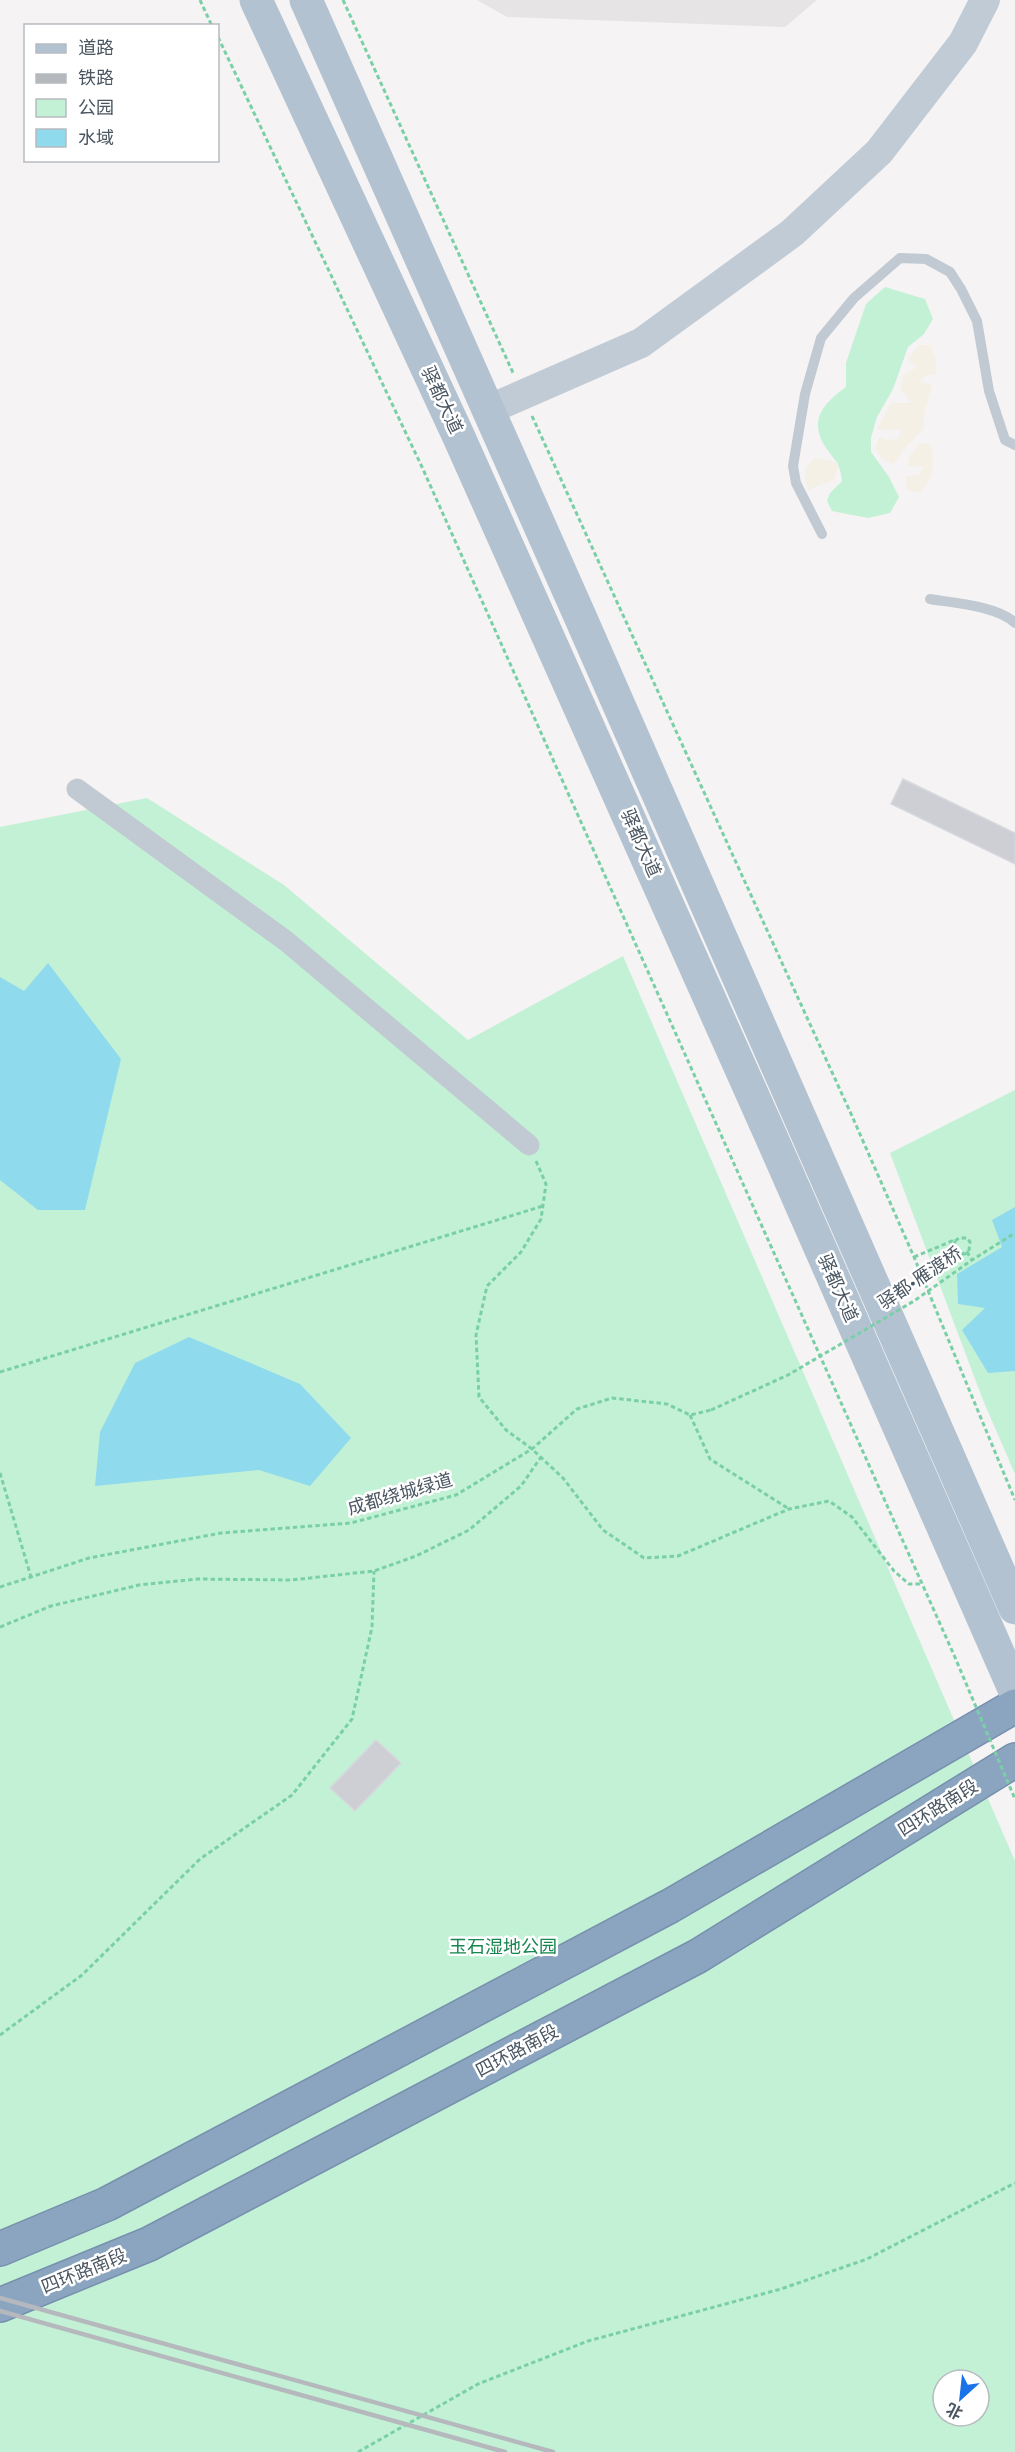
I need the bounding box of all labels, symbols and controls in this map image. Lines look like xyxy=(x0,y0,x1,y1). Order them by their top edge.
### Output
legend xyxy=(24,24,219,162)
text: 道路 xyxy=(78,37,114,59)
text: 铁路 xyxy=(78,67,114,89)
text: 公园 xyxy=(78,97,114,119)
text: 水域 xyxy=(78,127,114,149)
street label: 驿都大道 xyxy=(417,363,467,437)
street label: 驿都大道 xyxy=(616,806,666,880)
street label: 驿都·雁渡桥 xyxy=(874,1242,966,1314)
street label: 驿都大道 xyxy=(813,1251,863,1325)
street label: 成都绕城绿道 xyxy=(345,1469,455,1519)
street label: 四环路南段 xyxy=(894,1775,982,1841)
park label: 玉石湿地公园 xyxy=(449,1936,557,1958)
street label: 四环路南段 xyxy=(472,2020,562,2082)
street label: 四环路南段 xyxy=(38,2244,130,2298)
north arrow xyxy=(931,2368,991,2428)
text: 北 xyxy=(943,2399,966,2423)

